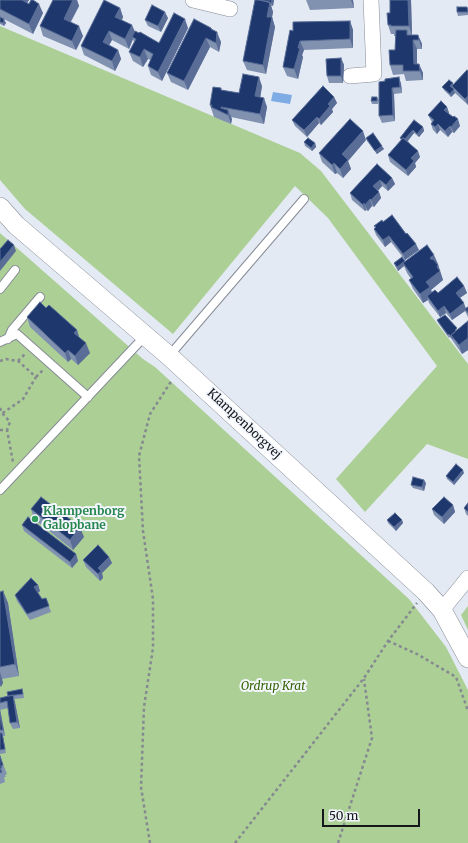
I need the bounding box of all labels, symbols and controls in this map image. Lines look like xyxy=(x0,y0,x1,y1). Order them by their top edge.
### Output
street label: Klampenborgvej xyxy=(204,386,284,462)
place label: Klampenborg Galopbane xyxy=(43,505,125,533)
marker: Klampenborg Galopbane xyxy=(30,514,40,524)
park label: Ordrup Krat xyxy=(241,680,305,694)
scale bar xyxy=(324,801,422,827)
text: 50 m xyxy=(329,808,358,823)

